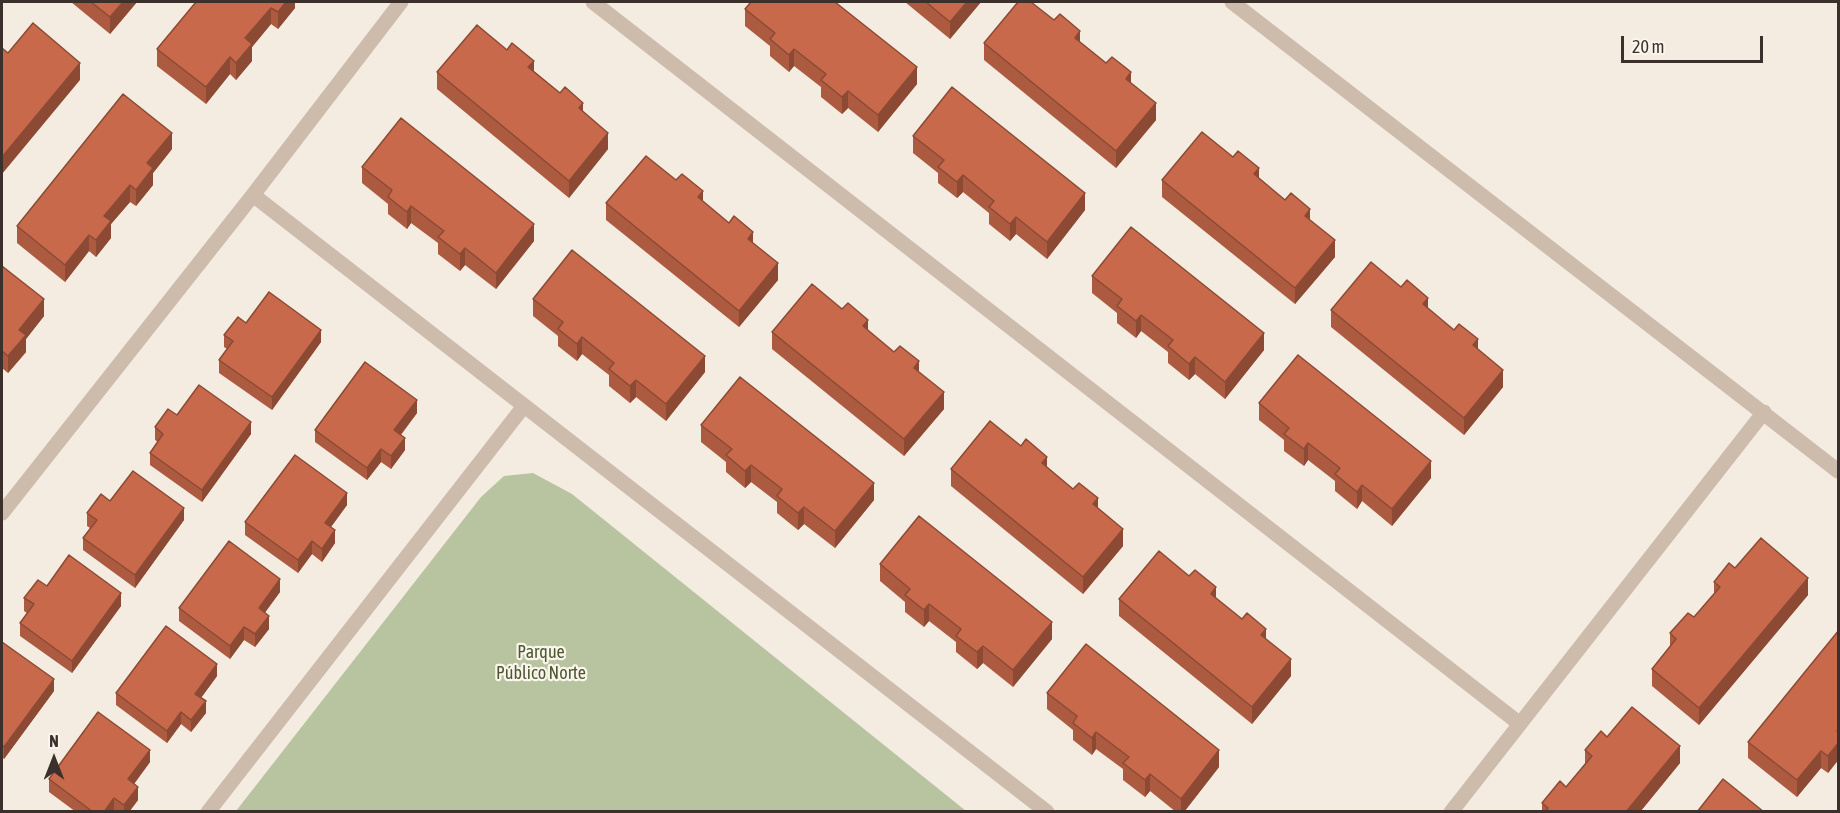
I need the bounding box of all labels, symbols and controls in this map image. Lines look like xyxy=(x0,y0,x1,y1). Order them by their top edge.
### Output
scale bar xyxy=(1624,24,1766,62)
text: 20 m xyxy=(1632,36,1664,57)
park label: Parque Público Norte xyxy=(496,641,586,684)
north arrow xyxy=(24,729,84,789)
text: N xyxy=(49,732,59,750)

